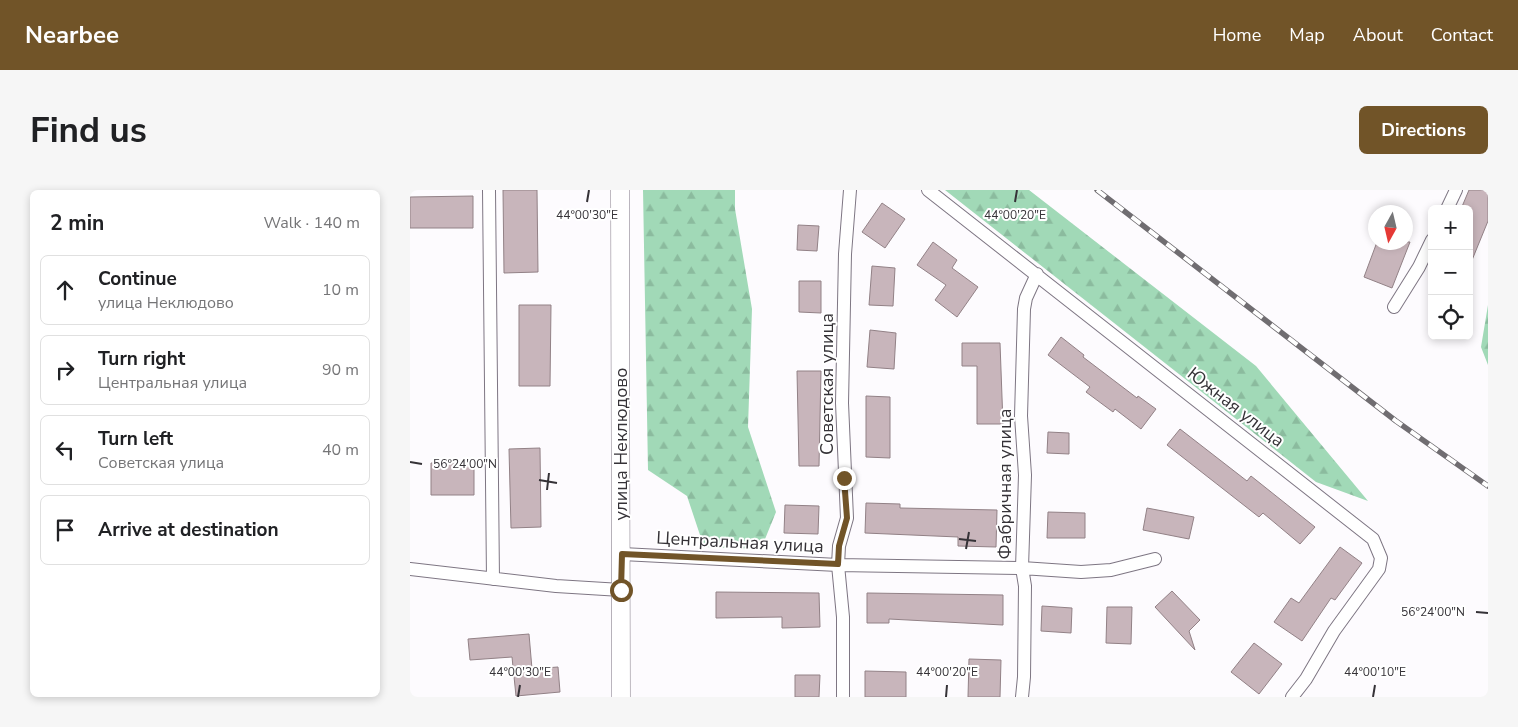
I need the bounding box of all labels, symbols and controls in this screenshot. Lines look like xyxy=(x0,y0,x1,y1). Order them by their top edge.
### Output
text: Nearbee xyxy=(25,19,119,51)
text: Home xyxy=(1213,23,1261,47)
text: Map xyxy=(1289,23,1325,47)
text: About xyxy=(1353,23,1403,47)
text: Contact xyxy=(1431,23,1493,47)
button: Directions xyxy=(1359,106,1488,154)
text: Find us xyxy=(30,107,147,154)
north arrow xyxy=(1368,205,1413,250)
map controls xyxy=(1428,205,1473,340)
button: + xyxy=(1428,205,1473,250)
text: 44°00'30"E xyxy=(556,207,618,223)
text: 44°00'20"E xyxy=(984,207,1046,223)
text: 2 min xyxy=(50,209,104,237)
text: Walk · 140 m xyxy=(264,212,360,234)
button: − xyxy=(1428,250,1473,295)
text: Continue xyxy=(98,266,177,292)
icon: ahead xyxy=(51,276,79,304)
text: 10 m xyxy=(322,279,359,301)
text: улица Неклюдово xyxy=(98,292,234,314)
button: locate xyxy=(1428,295,1473,340)
street label: Советская улица xyxy=(815,313,839,455)
text: Turn right xyxy=(98,346,185,372)
icon: right xyxy=(51,356,79,384)
text: 90 m xyxy=(322,359,359,381)
street label: Южная улица xyxy=(1182,361,1290,453)
street label: улица Неклюдово xyxy=(609,368,633,520)
text: Центральная улица xyxy=(98,372,247,394)
street label: Фабричная улица xyxy=(993,408,1017,560)
text: Turn left xyxy=(98,426,173,452)
icon: left xyxy=(51,436,79,464)
text: 40 m xyxy=(322,439,359,461)
text: Советская улица xyxy=(98,452,224,474)
text: 56°24'00"N xyxy=(433,456,497,472)
route end xyxy=(833,467,856,490)
icon: arrive xyxy=(51,516,79,544)
text: Arrive at destination xyxy=(98,517,279,543)
street label: Центральная улица xyxy=(656,526,824,558)
route start xyxy=(610,579,633,602)
text: 56°24'00"N xyxy=(1401,604,1465,620)
text: 44°00'30"E xyxy=(489,664,551,680)
text: 44°00'20"E xyxy=(916,664,978,680)
text: 44°00'10"E xyxy=(1344,664,1406,680)

